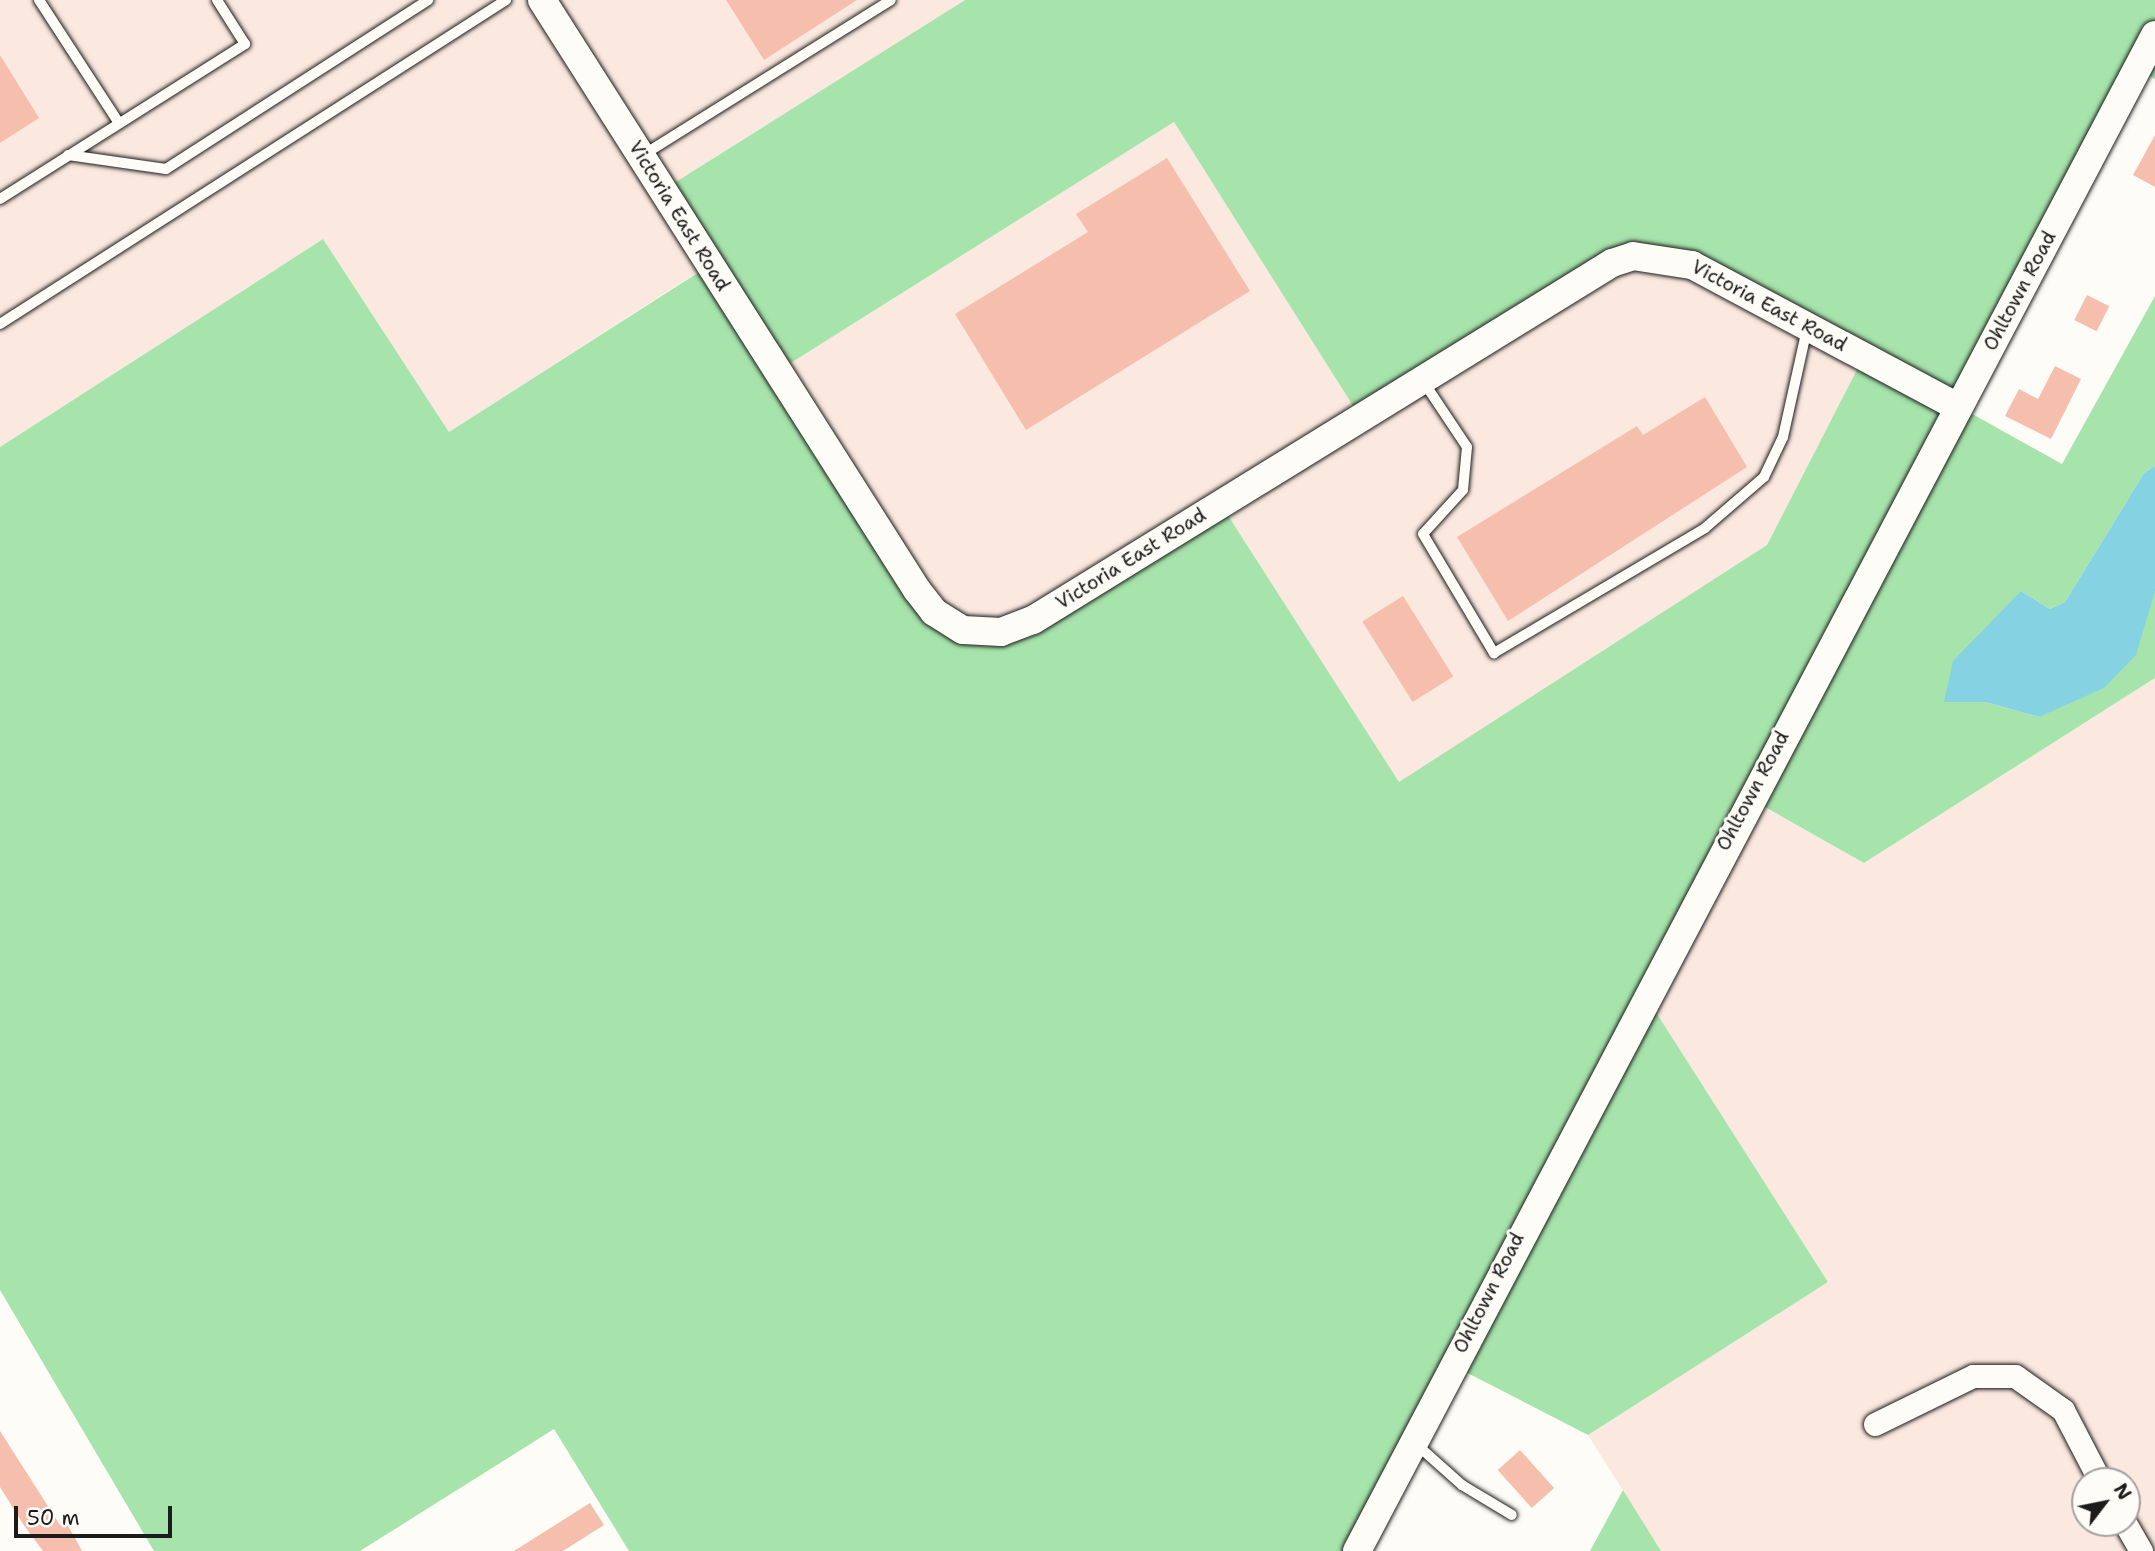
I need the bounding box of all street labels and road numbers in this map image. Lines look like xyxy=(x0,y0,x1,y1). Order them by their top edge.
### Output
street label: Victoria East Road xyxy=(624,137,734,295)
street label: Ohltown Road xyxy=(1979,227,2061,355)
street label: Victoria East Road xyxy=(1687,255,1851,357)
street label: Victoria East Road xyxy=(1052,504,1210,614)
street label: Ohltown Road xyxy=(1712,727,1794,855)
street label: Ohltown Road xyxy=(1449,1229,1529,1357)

